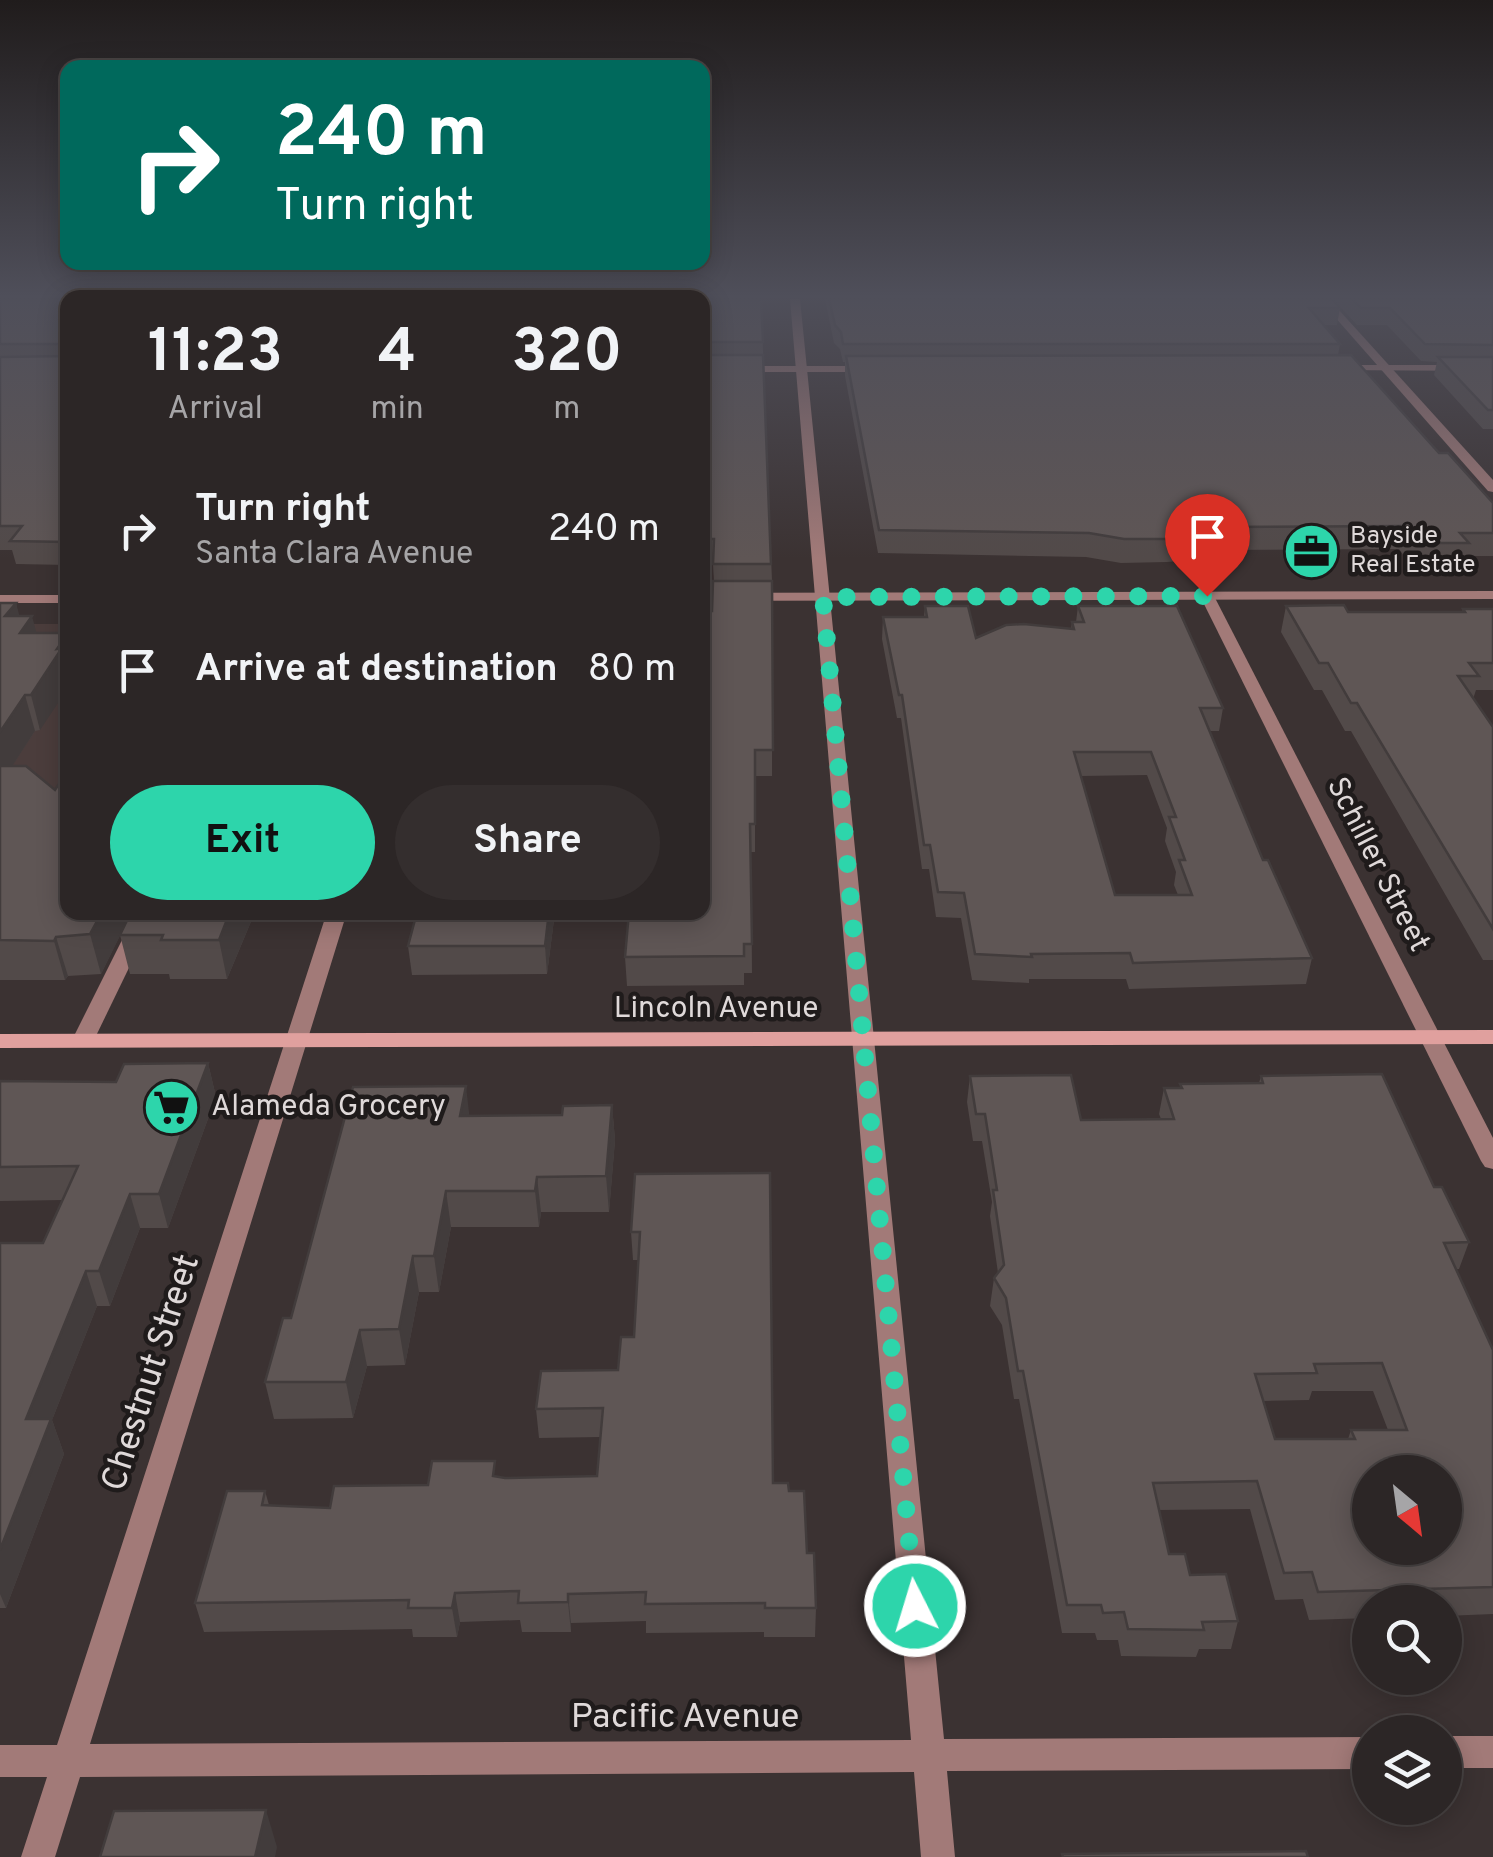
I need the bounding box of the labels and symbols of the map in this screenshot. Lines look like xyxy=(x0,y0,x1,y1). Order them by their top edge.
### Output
pin xyxy=(1165,494,1250,597)
office icon: Bayside Real Estate xyxy=(1281,521,1341,581)
place label: Bayside Real Estate xyxy=(1350,521,1476,582)
street label: Schiller Street xyxy=(1317,772,1437,958)
street label: Lincoln Avenue xyxy=(614,991,818,1028)
supermarket icon: Alameda Grocery xyxy=(142,1077,202,1137)
place label: Alameda Grocery xyxy=(211,1089,446,1126)
street label: Chestnut Street xyxy=(93,1249,211,1497)
north arrow xyxy=(1352,1455,1462,1565)
position arrow xyxy=(863,1554,967,1658)
street label: Pacific Avenue xyxy=(571,1696,799,1740)

